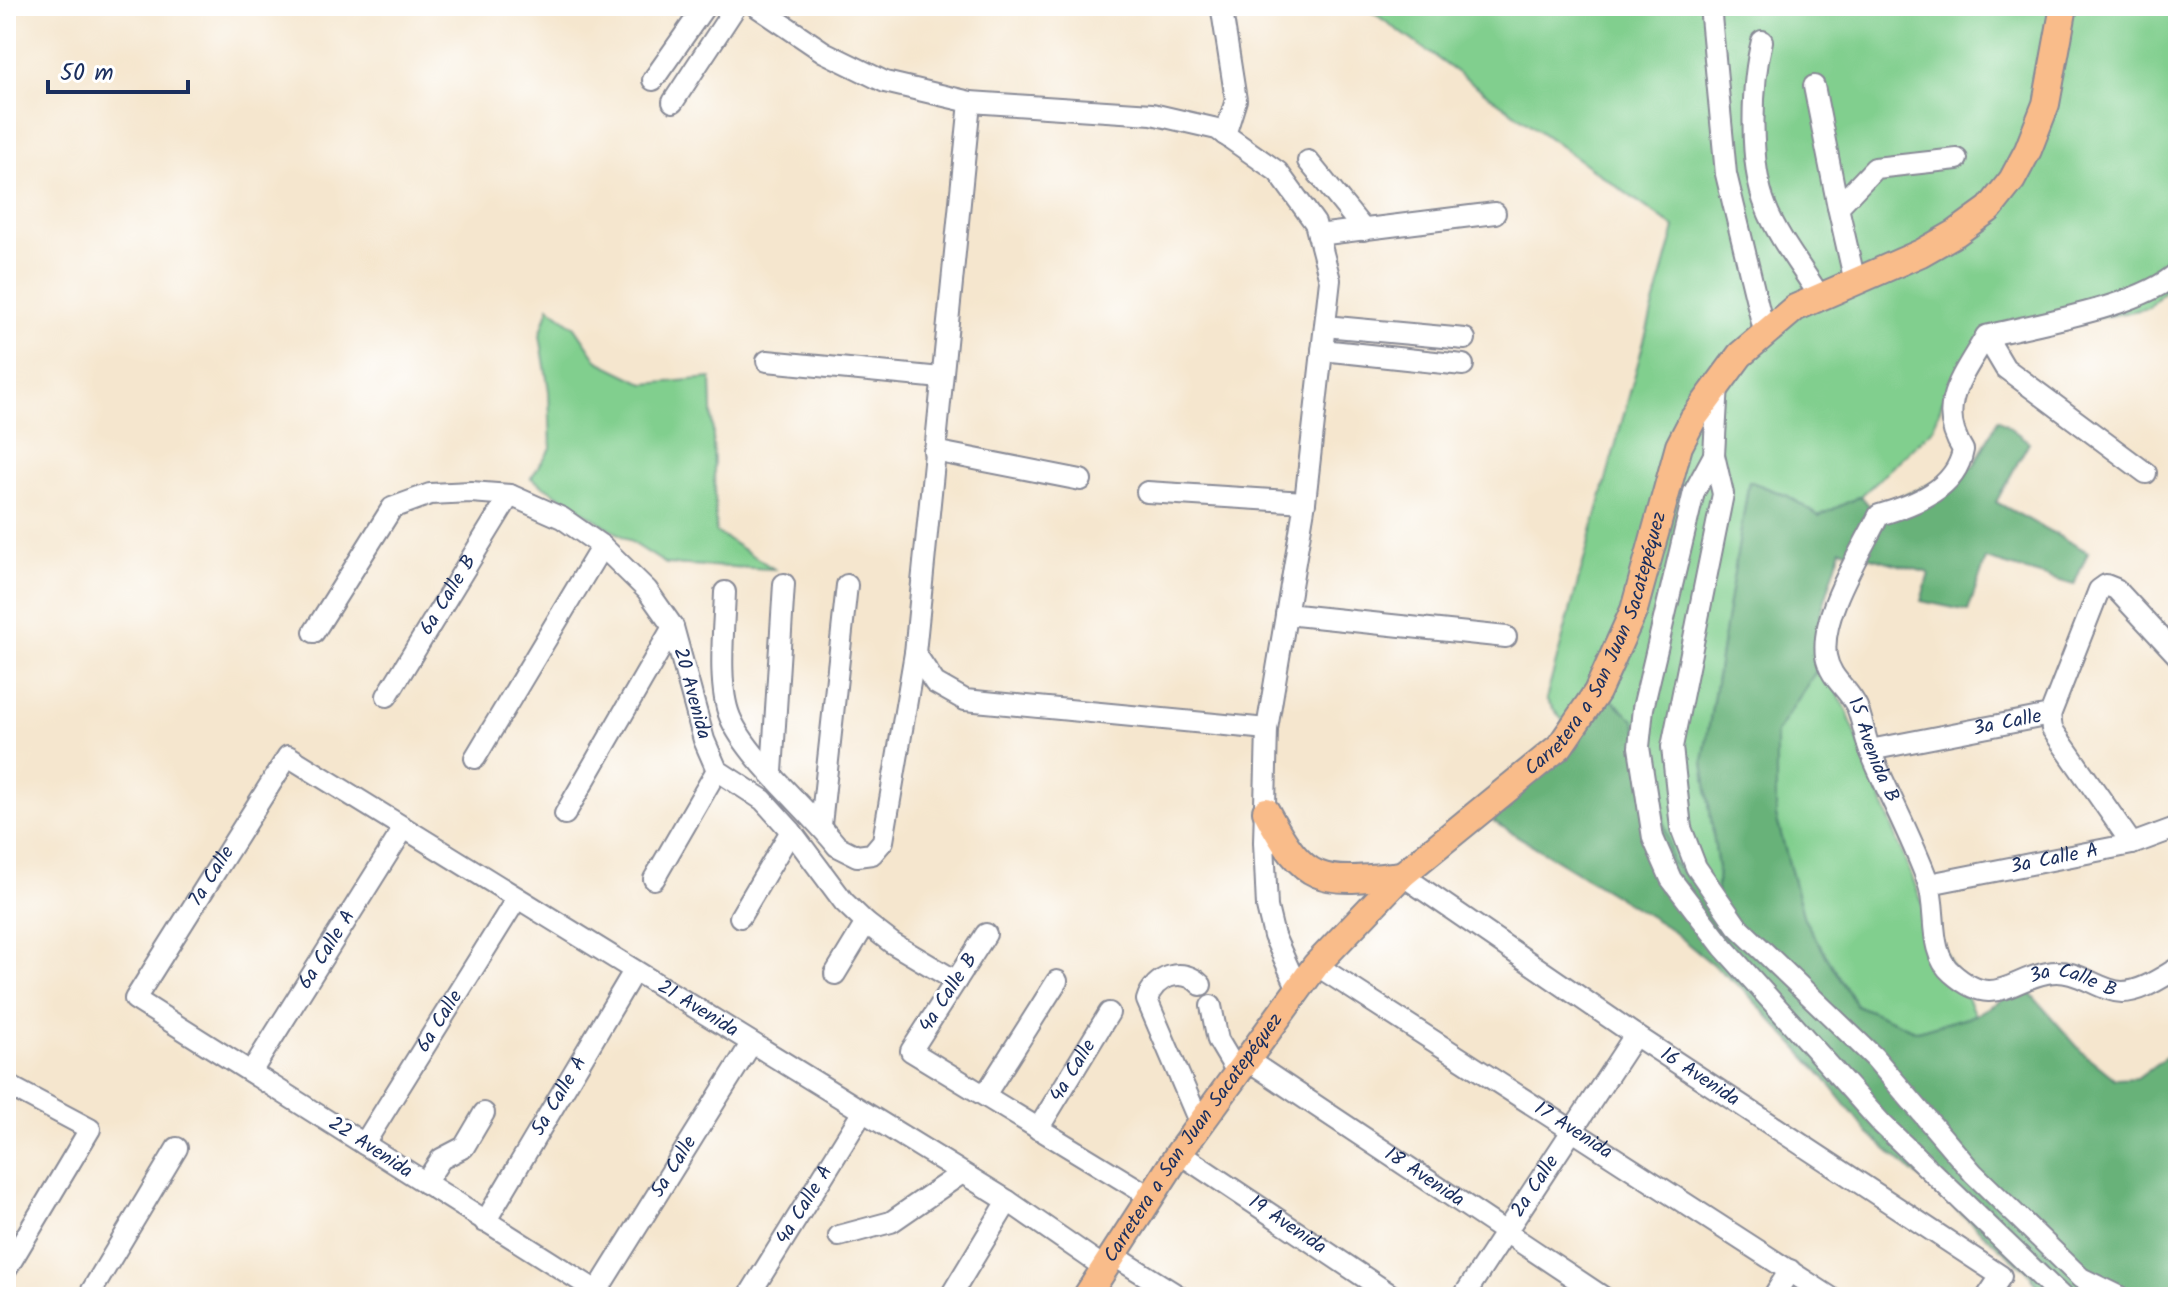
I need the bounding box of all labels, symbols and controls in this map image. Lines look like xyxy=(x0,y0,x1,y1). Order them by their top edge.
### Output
scale bar xyxy=(48,44,188,94)
text: 50 m xyxy=(60,54,114,93)
street label: Carretera a San Juan Sacatepéquez xyxy=(1518,508,1676,785)
street label: 6a Calle B xyxy=(412,549,486,642)
street label: 20 Avenida xyxy=(663,644,719,743)
street label: 15 Avenida B xyxy=(1839,691,1907,808)
street label: 3a Calle xyxy=(1970,701,2044,746)
street label: 3a Calle A xyxy=(2008,835,2101,884)
street label: 7a Calle xyxy=(181,840,243,913)
street label: 6a Calle A xyxy=(290,904,365,996)
street label: 4a Calle B xyxy=(911,947,987,1039)
street label: 3a Calle B xyxy=(2025,956,2121,1007)
street label: 21 Avenida xyxy=(651,972,744,1047)
street label: 6a Calle xyxy=(408,984,472,1059)
street label: Carretera a San Juan Sacatepéquez xyxy=(1096,1006,1292,1270)
street label: 4a Calle xyxy=(1042,1033,1105,1109)
street label: 16 Avenida xyxy=(1653,1039,1746,1116)
street label: 5a Calle A xyxy=(523,1050,596,1143)
street label: 17 Avenida xyxy=(1527,1094,1619,1168)
street label: 22 Avenida xyxy=(321,1109,419,1187)
street label: 5a Calle xyxy=(643,1130,706,1205)
street label: 18 Avenida xyxy=(1377,1139,1471,1216)
street label: 2a Calle xyxy=(1503,1149,1568,1224)
street label: 4a Calle A xyxy=(768,1159,842,1251)
street label: 19 Avenida xyxy=(1241,1187,1333,1263)

